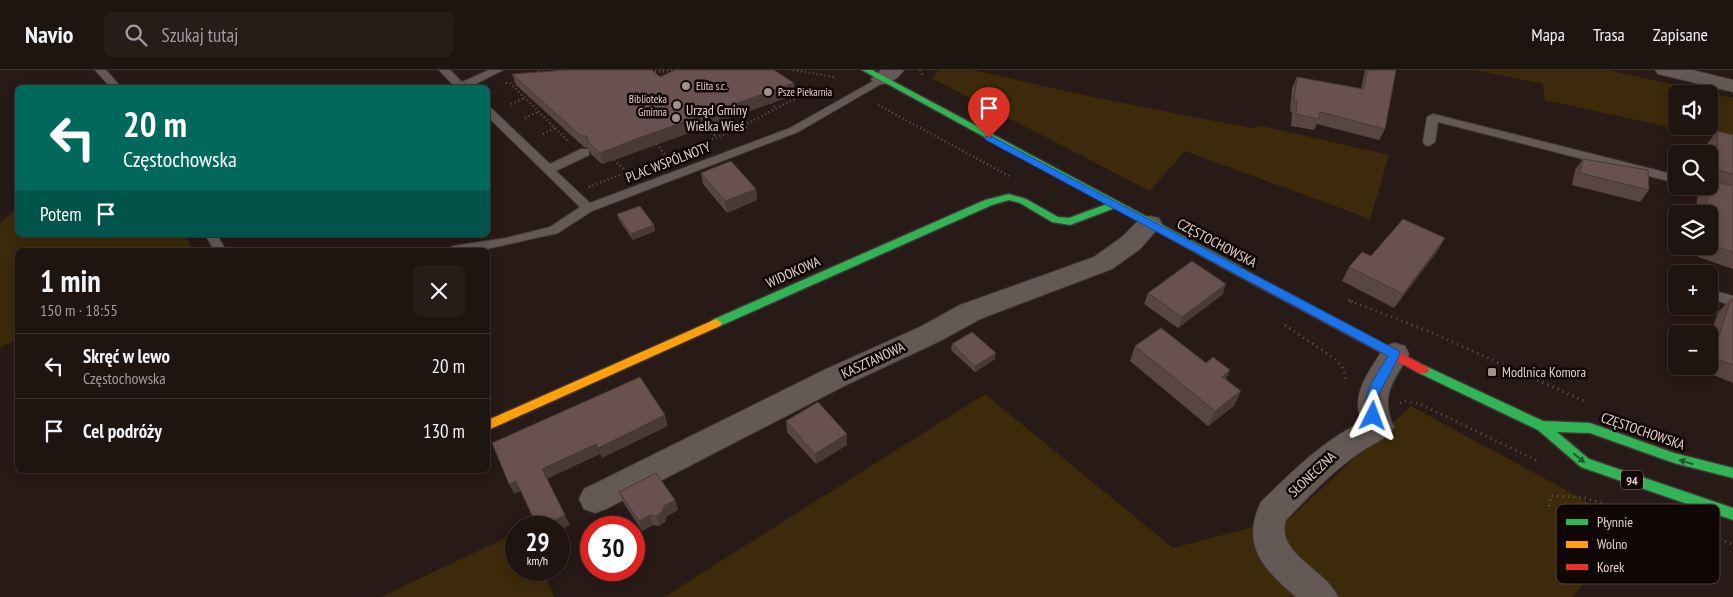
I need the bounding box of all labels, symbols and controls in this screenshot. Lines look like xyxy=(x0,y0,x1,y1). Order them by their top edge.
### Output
search box xyxy=(104,12,454,57)
text: Navio xyxy=(25,19,74,50)
icon: search xyxy=(122,21,150,49)
text: Szukaj tutaj xyxy=(162,23,238,47)
text: Mapa xyxy=(1531,23,1565,46)
text: Trasa xyxy=(1593,23,1625,46)
text: Zapisane xyxy=(1653,23,1708,46)
place label: Elita s.c. xyxy=(696,79,727,93)
marker: Elita s.c. xyxy=(680,80,692,92)
place label: Psze Piekarnia xyxy=(778,85,832,99)
map controls xyxy=(1668,85,1718,375)
button: sound xyxy=(1668,85,1718,135)
marker: Psze Piekarnia xyxy=(762,86,774,98)
pin xyxy=(968,87,1010,138)
place label: Biblioteka Gminna xyxy=(629,92,667,119)
icon: arrive xyxy=(975,94,1003,122)
marker: Biblioteka Gminna xyxy=(671,99,683,111)
text: 20 m xyxy=(123,101,187,147)
place label: Urząd Gminy Wielka Wieś xyxy=(686,101,748,135)
icon: left xyxy=(40,105,105,170)
marker: Urząd Gminy Wielka Wieś xyxy=(670,112,682,124)
street label: PLAC WSPÓLNOTY xyxy=(623,137,714,186)
text: Częstochowska xyxy=(123,145,237,173)
button: search xyxy=(1668,145,1718,195)
icon: arrive xyxy=(92,200,120,228)
text: Potem xyxy=(40,202,82,226)
button: layers xyxy=(1668,205,1718,255)
street label: CZĘSTOCHOWSKA xyxy=(1174,214,1260,272)
street label: WIDOKOWA xyxy=(763,252,823,292)
text: 1 min xyxy=(40,261,101,300)
button: close xyxy=(413,265,465,317)
button: + xyxy=(1668,265,1718,315)
text: 150 m · 18:55 xyxy=(40,300,118,320)
button: − xyxy=(1668,325,1718,375)
street label: KASZTANOWA xyxy=(838,337,908,382)
text: Skręć w lewo xyxy=(83,344,170,368)
icon: left xyxy=(40,352,68,380)
text: 20 m xyxy=(432,354,465,378)
place label: Modlnica Komora xyxy=(1502,363,1586,381)
marker: Modlnica Komora xyxy=(1486,366,1498,378)
text: Częstochowska xyxy=(83,368,166,388)
position arrow xyxy=(1346,389,1398,441)
street label: CZĘSTOCHOWSKA xyxy=(1599,408,1688,454)
icon: arrive xyxy=(40,417,68,445)
text: Cel podróży xyxy=(83,419,162,443)
text: 130 m xyxy=(423,419,465,443)
street label: SŁONECZNA xyxy=(1284,447,1340,501)
one-way arrow xyxy=(1573,452,1586,463)
one-way arrow xyxy=(1678,457,1693,465)
road number: 94 xyxy=(1621,470,1643,490)
legend xyxy=(1556,504,1720,584)
text: Płynnie xyxy=(1597,513,1633,531)
speed limit sign: 30 xyxy=(580,516,645,581)
text: 29 xyxy=(526,526,549,558)
text: Wolno xyxy=(1597,535,1627,553)
text: km/h xyxy=(527,553,548,568)
text: Korek xyxy=(1597,558,1625,576)

